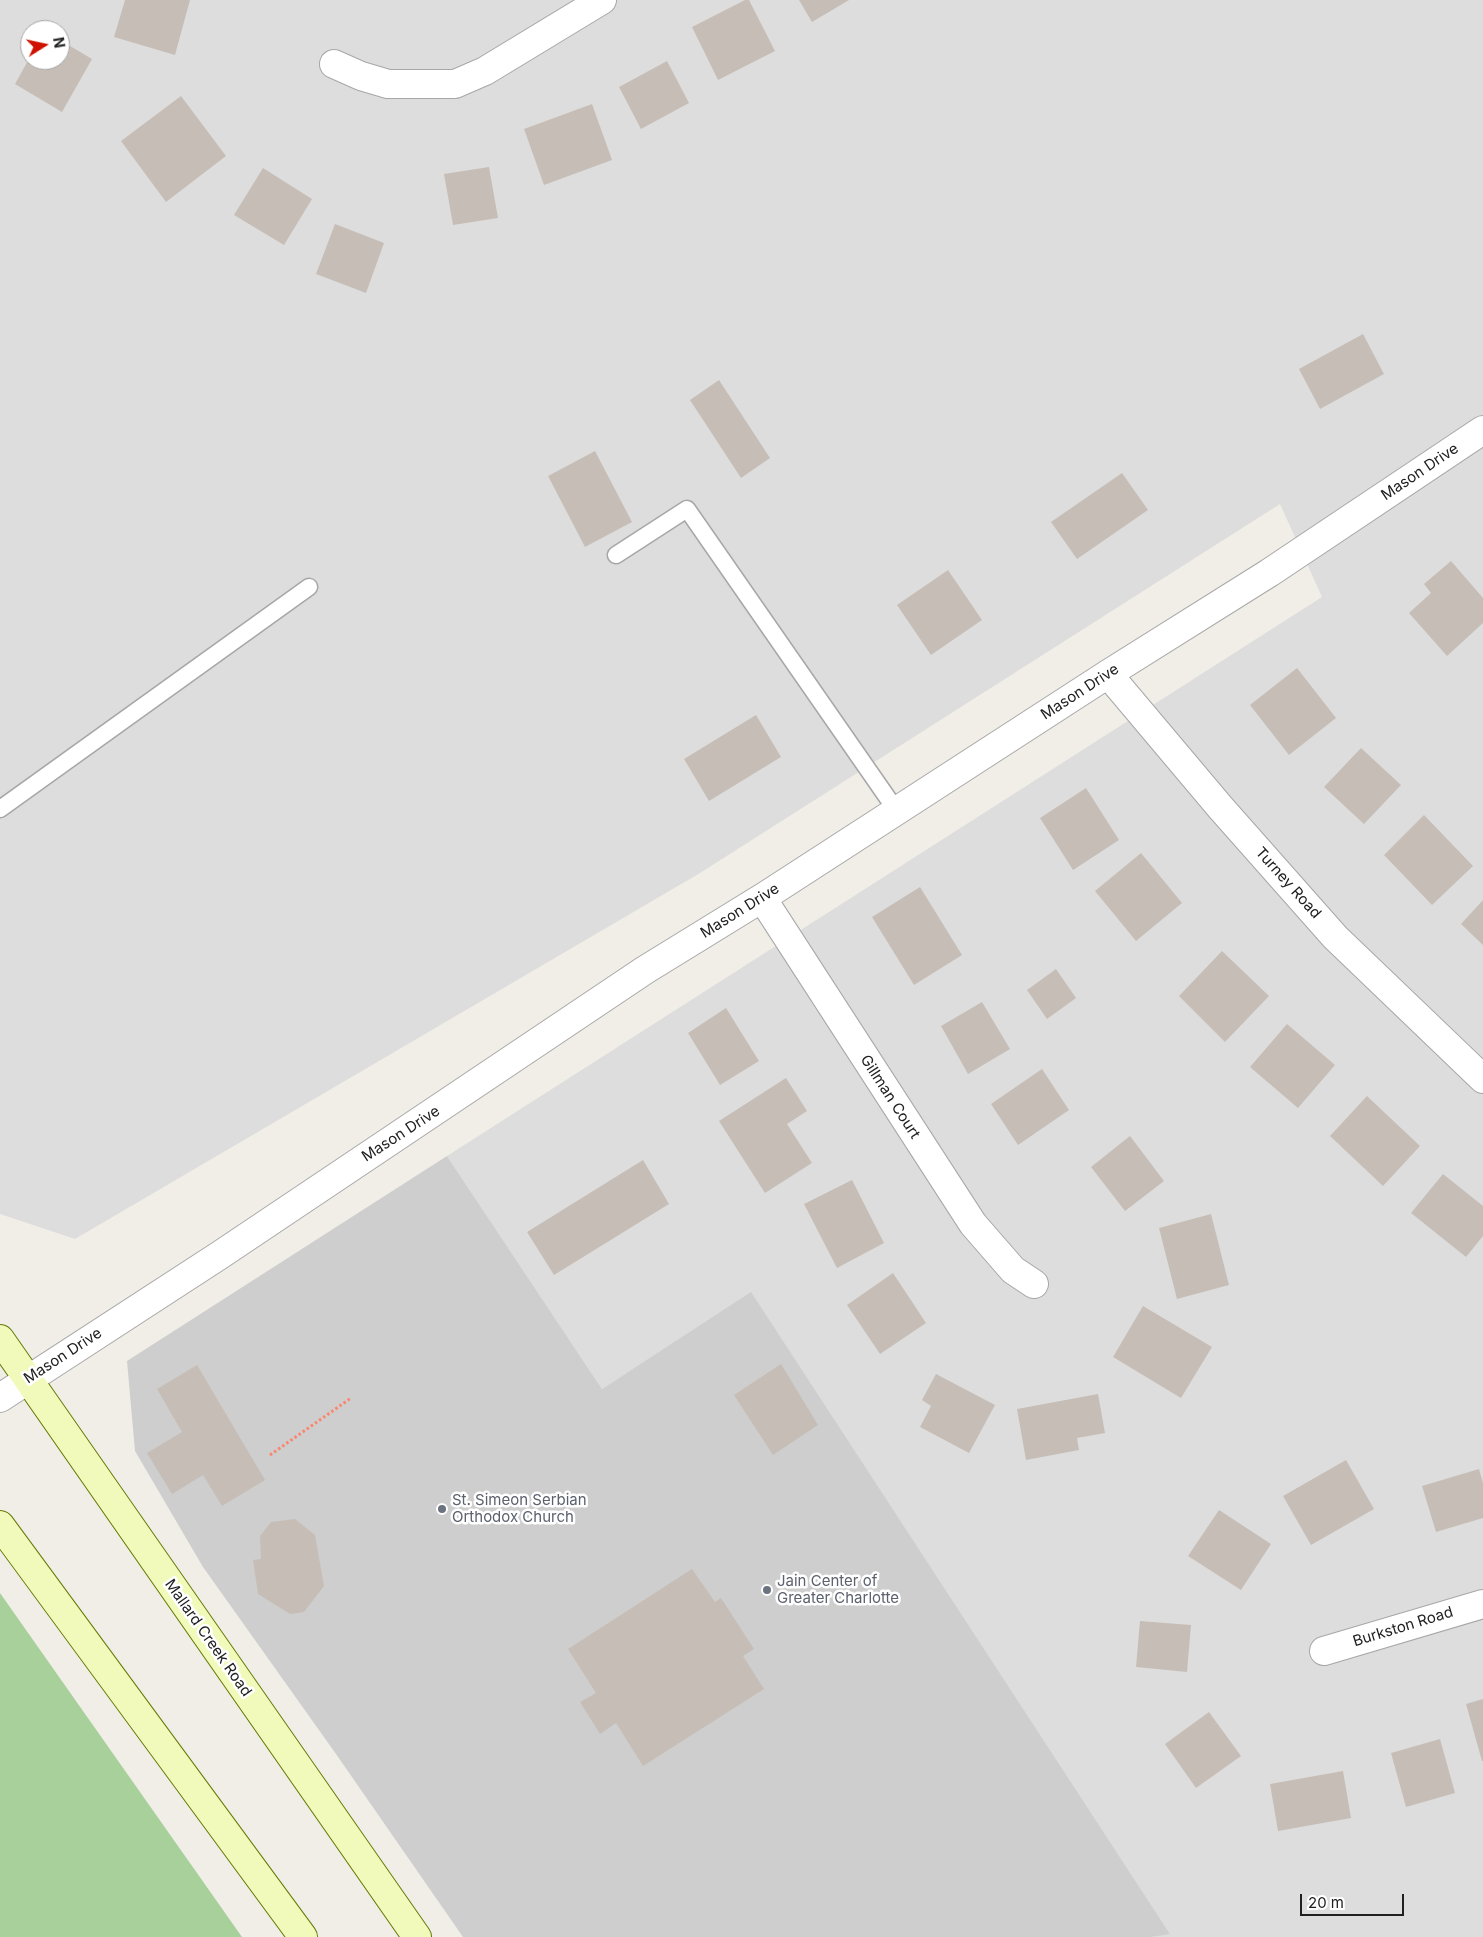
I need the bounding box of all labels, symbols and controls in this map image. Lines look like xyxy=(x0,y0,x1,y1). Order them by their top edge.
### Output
north arrow xyxy=(20,20,70,70)
text: N xyxy=(50,36,69,49)
street label: Mason Drive xyxy=(1378,440,1462,504)
street label: Mason Drive xyxy=(1038,660,1122,724)
street label: Turney Road xyxy=(1251,844,1325,922)
street label: Mason Drive xyxy=(697,880,783,942)
street label: Gillman Court xyxy=(856,1052,924,1142)
street label: Mason Drive xyxy=(359,1102,443,1166)
street label: Mason Drive xyxy=(21,1324,105,1388)
place label: St. Simeon Serbian Orthodox Church xyxy=(452,1491,587,1526)
marker: St. Simeon Serbian Orthodox Church xyxy=(436,1503,448,1515)
place label: Jain Center of Greater Charlotte xyxy=(777,1572,899,1607)
street label: Mallard Creek Road xyxy=(161,1576,255,1700)
marker: Jain Center of Greater Charlotte xyxy=(761,1584,773,1596)
street label: Burkston Road xyxy=(1351,1603,1455,1651)
scale bar xyxy=(1303,1884,1407,1916)
text: 20 m xyxy=(1308,1893,1344,1912)

